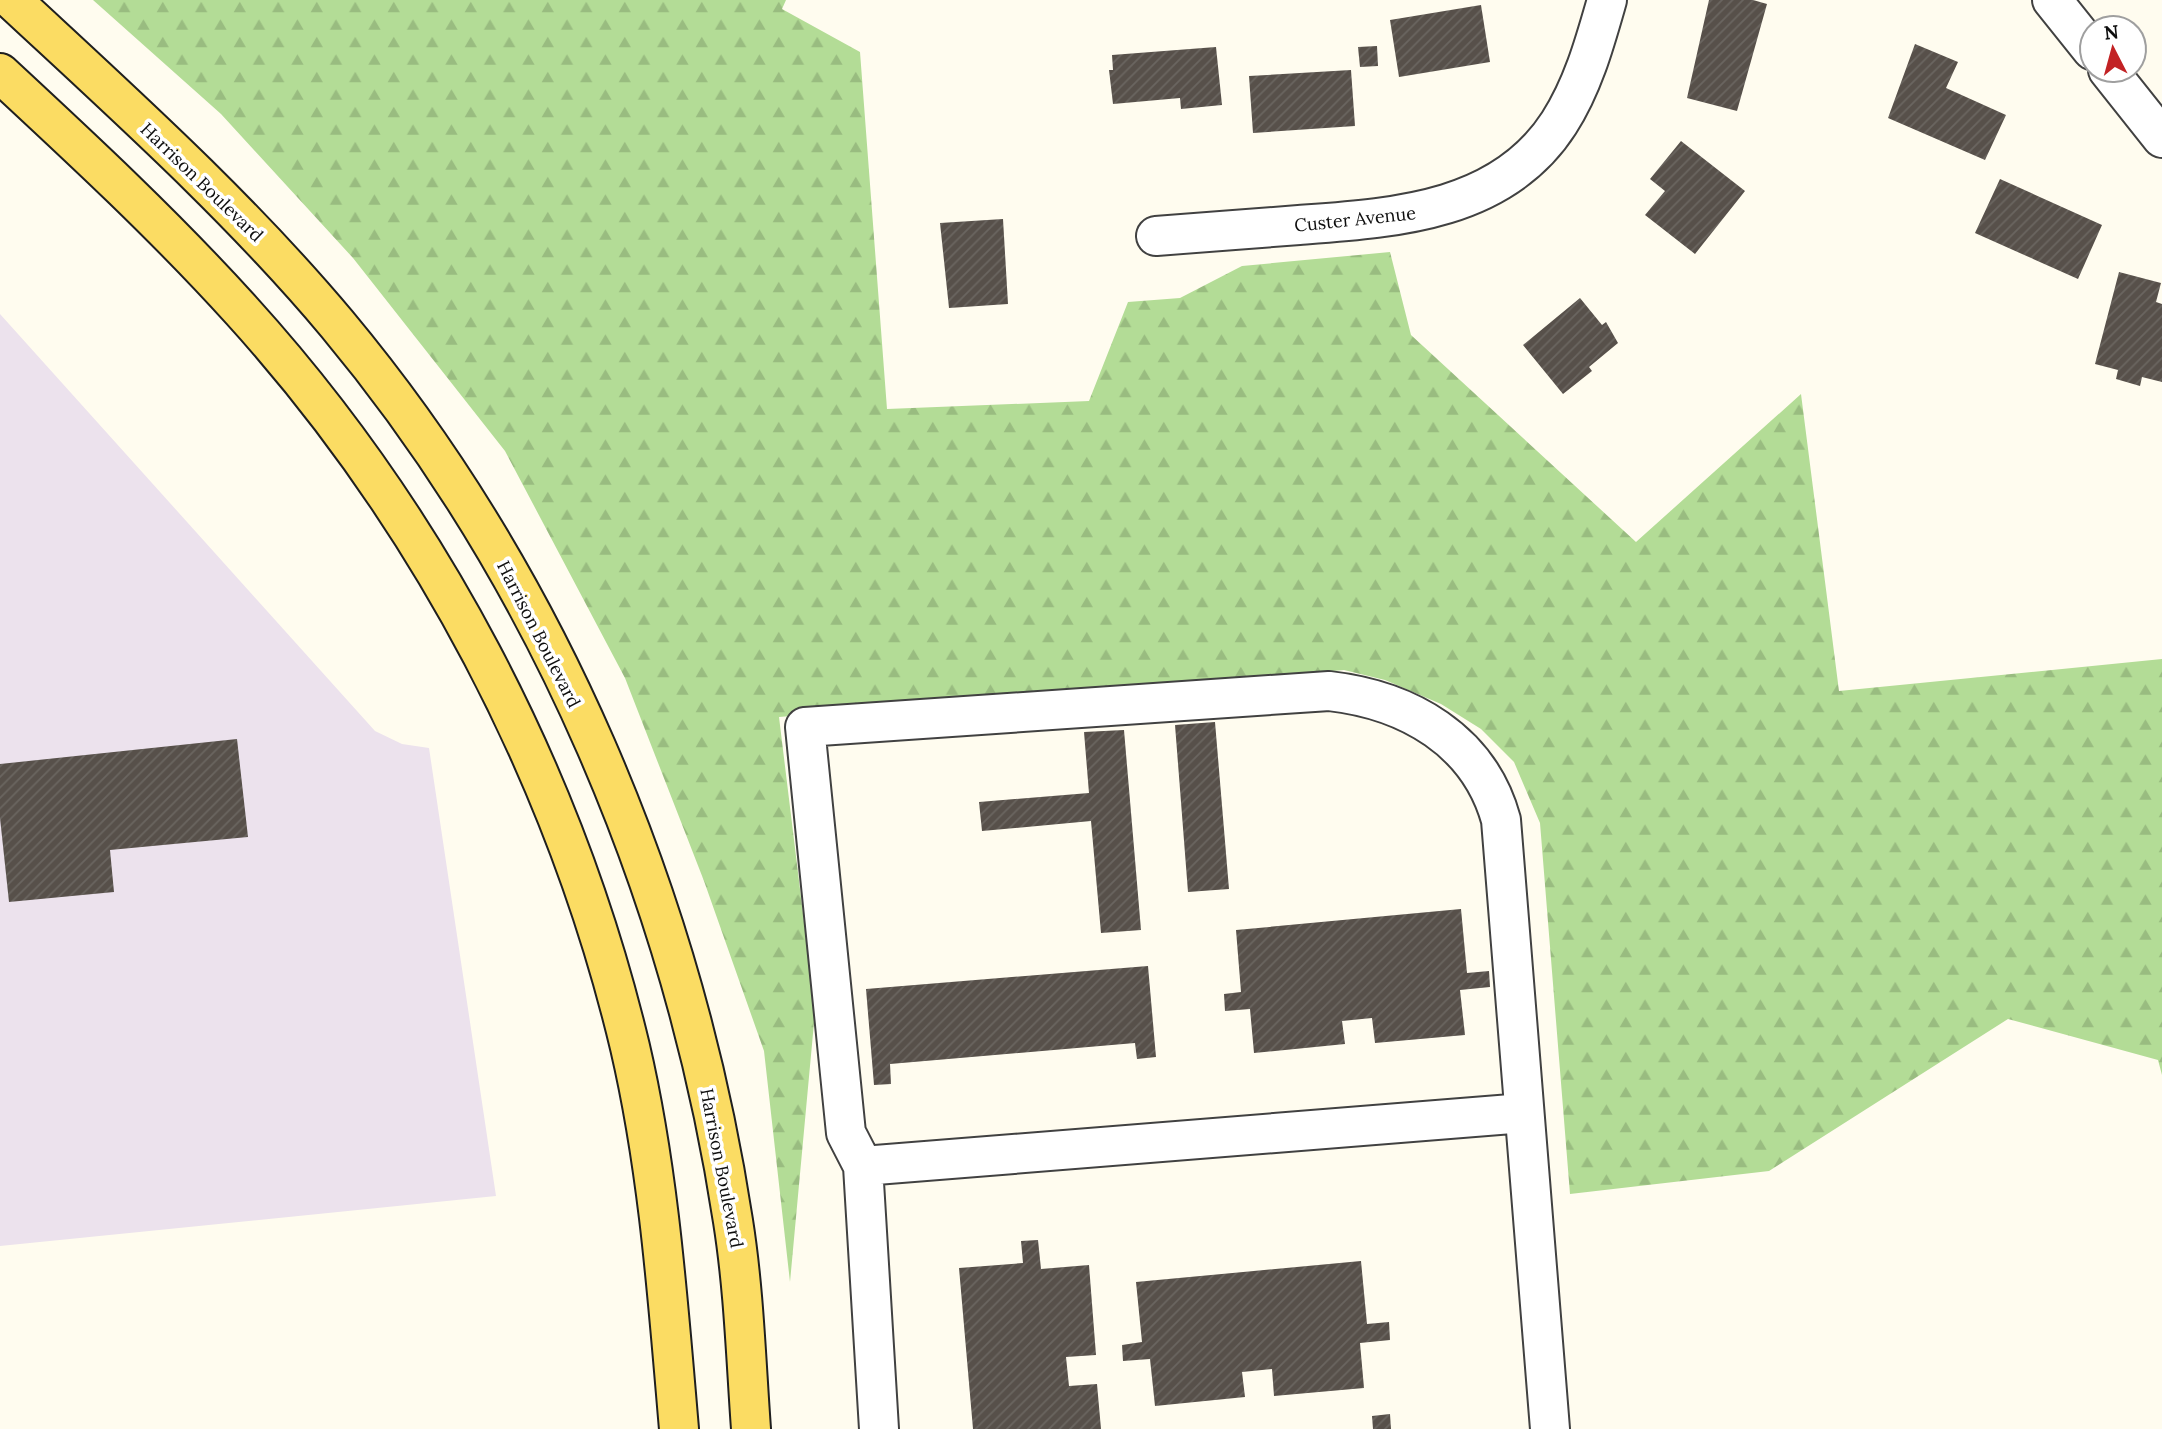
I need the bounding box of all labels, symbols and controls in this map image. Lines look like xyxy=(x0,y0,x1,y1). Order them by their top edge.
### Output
north arrow xyxy=(2078,14,2148,84)
text: N xyxy=(2103,19,2120,45)
street label: Harrison Boulevard xyxy=(136,117,268,247)
street label: Custer Avenue xyxy=(1293,201,1417,237)
street label: Harrison Boulevard xyxy=(492,557,586,712)
street label: Harrison Boulevard xyxy=(695,1086,749,1250)

